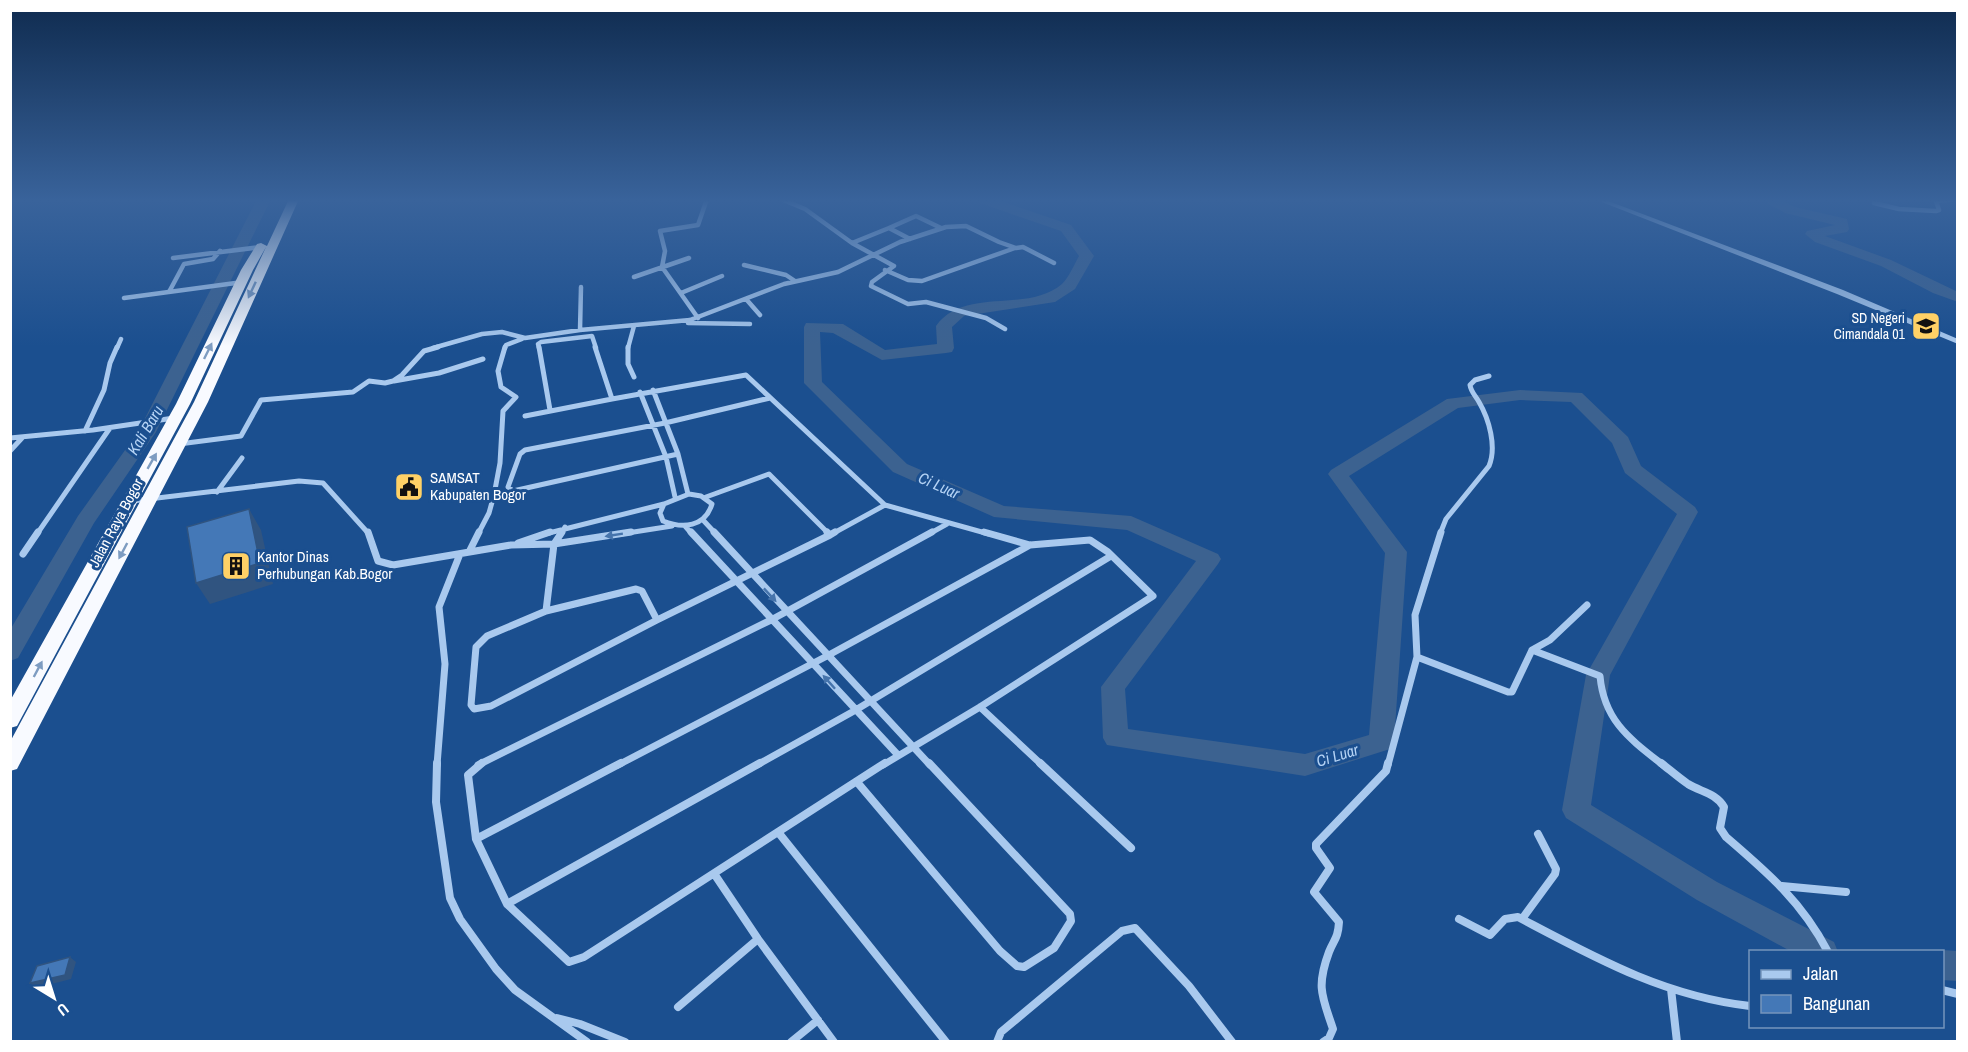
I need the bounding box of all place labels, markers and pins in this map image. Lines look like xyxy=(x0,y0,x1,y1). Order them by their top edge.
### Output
place label: SD Negeri Cimandala 01 xyxy=(1834,309,1906,343)
school or university icon: SD Negeri Cimandala 01 xyxy=(1910,310,1942,342)
place label: SAMSAT Kabupaten Bogor xyxy=(430,467,526,505)
public building icon: SAMSAT Kabupaten Bogor xyxy=(393,471,425,503)
place label: Kantor Dinas Perhubungan Kab.Bogor xyxy=(257,546,392,584)
building icon: Kantor Dinas Perhubungan Kab.Bogor xyxy=(220,550,252,582)

